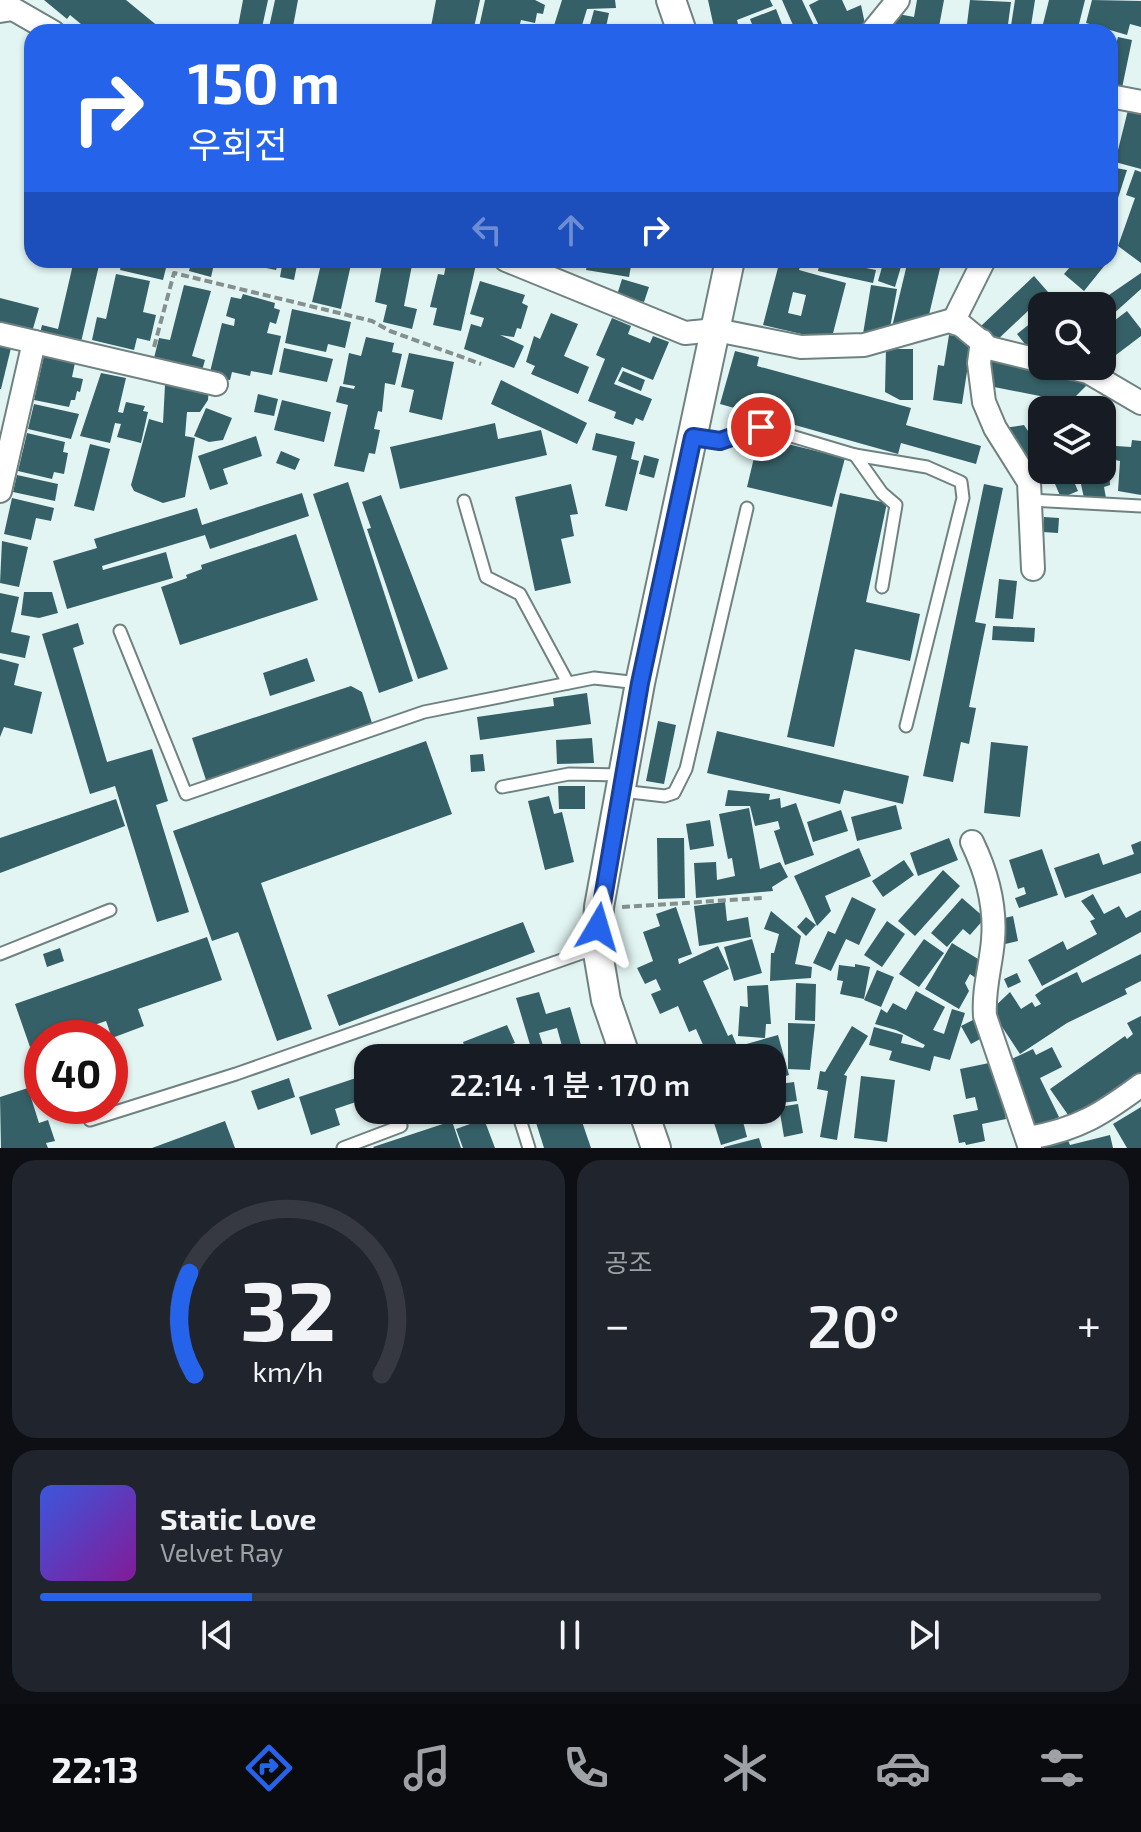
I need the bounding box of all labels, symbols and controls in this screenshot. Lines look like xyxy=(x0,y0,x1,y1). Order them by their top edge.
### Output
text: 150 m xyxy=(188,48,340,115)
icon: right xyxy=(56,56,160,160)
text: 우회전 xyxy=(188,122,287,165)
icon: left xyxy=(465,208,509,252)
icon: ahead xyxy=(549,208,593,252)
icon: right xyxy=(633,208,677,252)
map controls xyxy=(1028,292,1116,484)
button: search xyxy=(1028,292,1116,380)
pin xyxy=(727,393,795,461)
button: layers xyxy=(1028,396,1116,484)
icon: arrive xyxy=(739,405,783,449)
position arrow xyxy=(556,885,640,969)
speed limit sign: 40 xyxy=(24,1020,128,1124)
text: 22:14 · 1 분 · 170 m xyxy=(450,1066,690,1102)
text: 공조 xyxy=(605,1246,652,1277)
text: 32 xyxy=(241,1258,336,1358)
text: 20° xyxy=(807,1288,900,1360)
text: − xyxy=(605,1297,630,1350)
text: + xyxy=(1077,1297,1101,1350)
text: km/h xyxy=(253,1353,324,1388)
text: Static Love xyxy=(160,1500,316,1536)
text: Velvet Ray xyxy=(160,1536,283,1567)
icon: previous xyxy=(195,1613,239,1657)
icon: pause xyxy=(548,1613,592,1657)
icon: next xyxy=(902,1613,946,1657)
icon: directions xyxy=(241,1740,297,1796)
icon: music xyxy=(399,1740,455,1796)
icon: phone xyxy=(558,1740,614,1796)
icon: climate xyxy=(717,1740,773,1796)
icon: car xyxy=(875,1740,931,1796)
icon: filters xyxy=(1034,1740,1090,1796)
text: 22:13 xyxy=(51,1747,138,1790)

